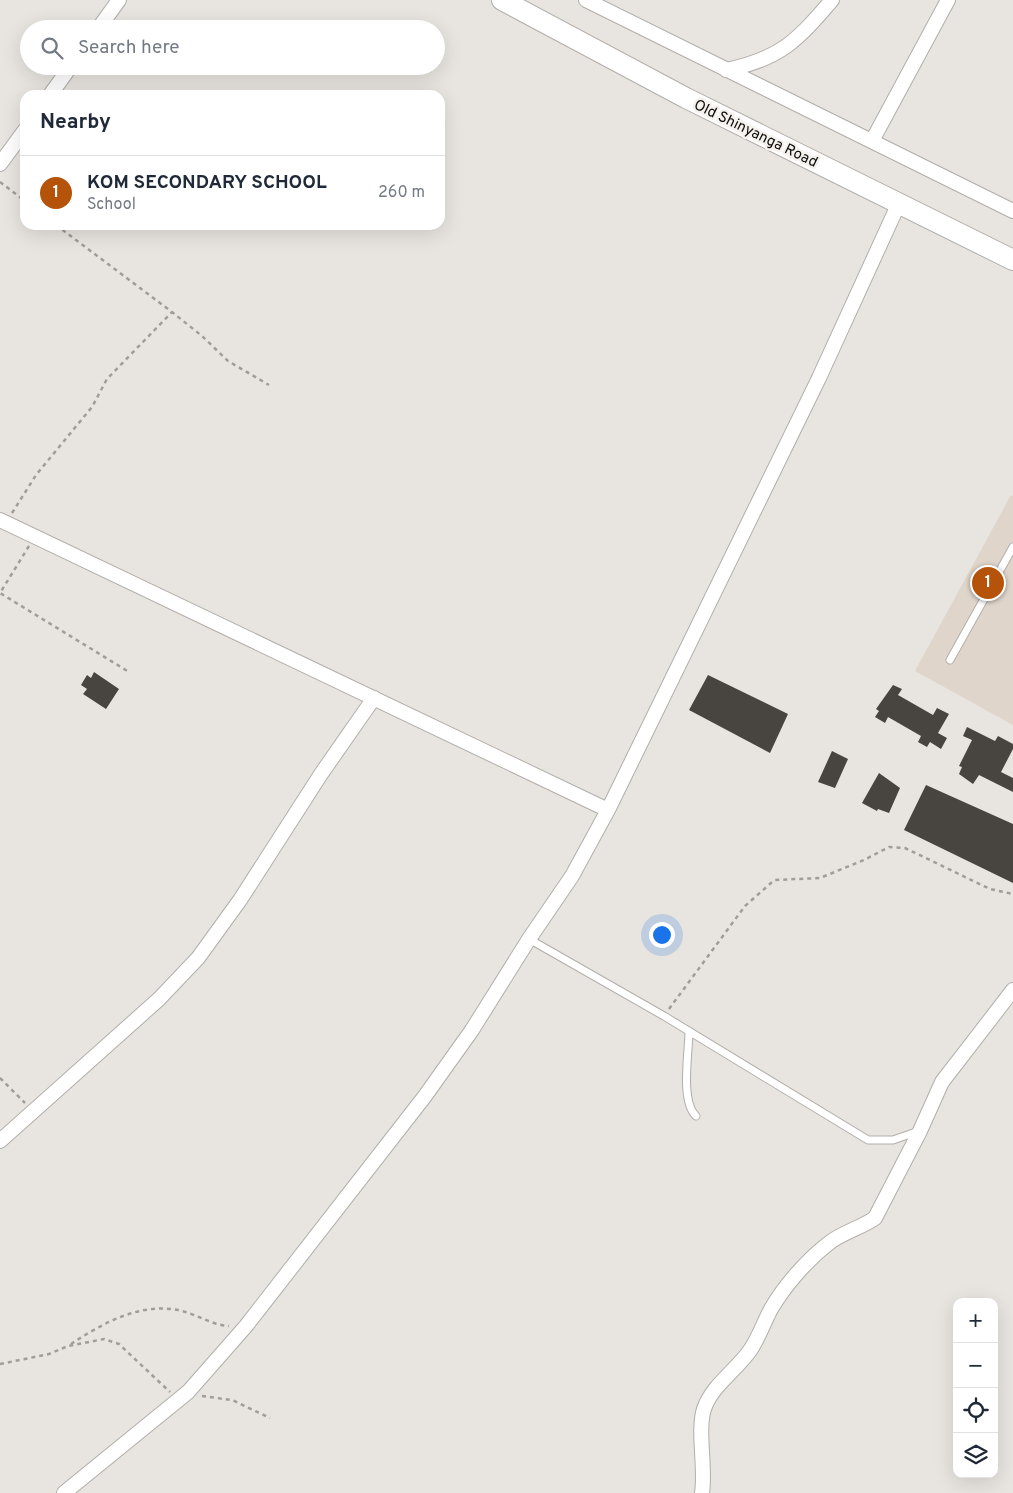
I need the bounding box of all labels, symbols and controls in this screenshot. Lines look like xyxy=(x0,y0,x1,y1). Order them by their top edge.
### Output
search box xyxy=(20,20,445,75)
icon: search xyxy=(38,34,66,62)
text: Search here xyxy=(78,36,180,60)
street label: Old Shinyanga Road xyxy=(690,96,820,173)
text: Nearby xyxy=(40,109,111,136)
text: KOM SECONDARY SCHOOL xyxy=(87,171,327,195)
text: 1 xyxy=(53,183,59,203)
text: 260 m xyxy=(378,183,425,203)
text: School xyxy=(87,195,136,215)
pin: 1 xyxy=(972,564,1004,602)
your location xyxy=(649,922,675,948)
map controls xyxy=(953,1298,998,1478)
button: + xyxy=(953,1298,998,1343)
button: − xyxy=(953,1343,998,1388)
button: locate xyxy=(953,1388,998,1433)
button: layers xyxy=(953,1433,998,1478)

